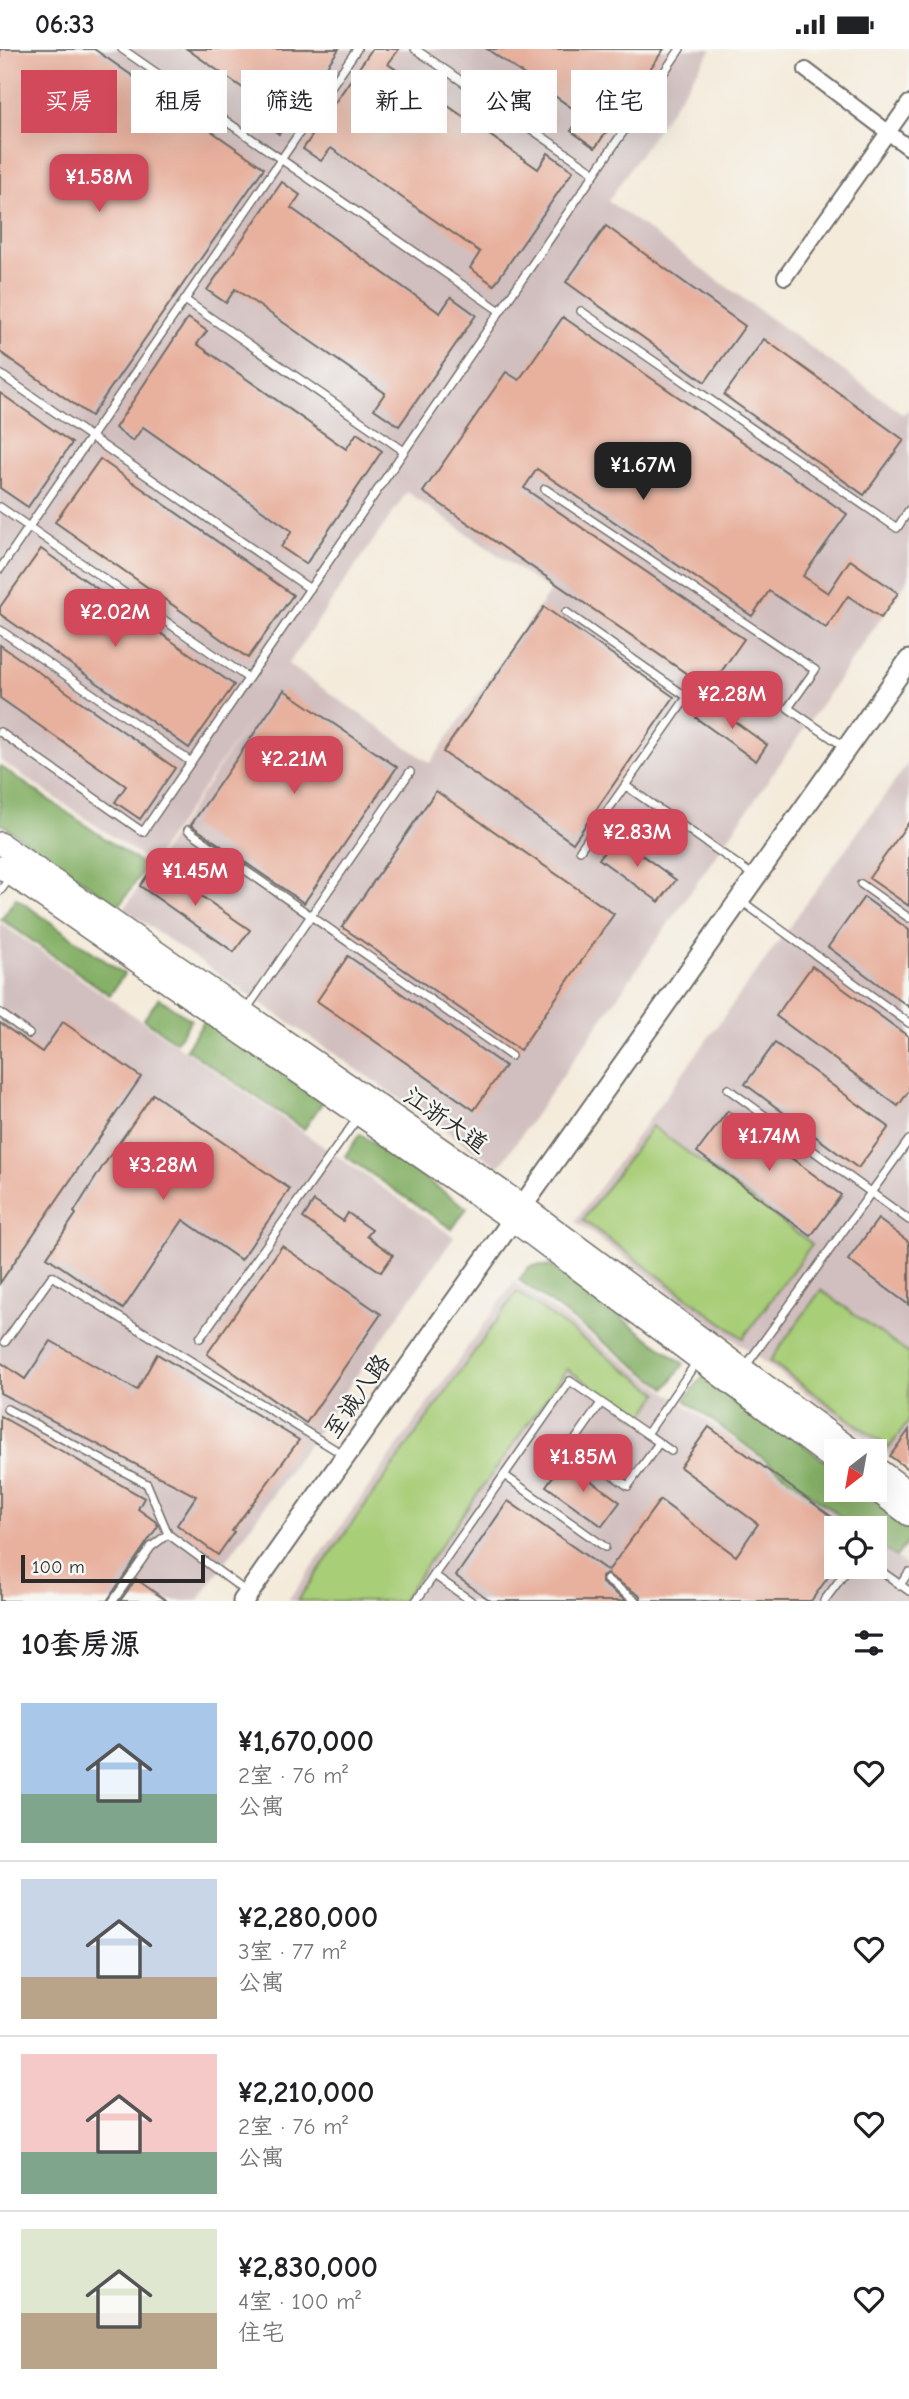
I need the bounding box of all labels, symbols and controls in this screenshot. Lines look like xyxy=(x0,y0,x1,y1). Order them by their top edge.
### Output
text: 06:33 xyxy=(35,10,95,40)
chip: 买房 xyxy=(21,70,117,133)
chip: 租房 xyxy=(131,70,227,133)
chip: 筛选 xyxy=(241,70,337,133)
chip: 新上 xyxy=(351,70,447,133)
chip: 公寓 xyxy=(461,70,557,133)
chip: 住宅 xyxy=(571,70,667,133)
pin: ¥1.58M xyxy=(42,155,156,214)
text: ¥1.58M xyxy=(65,163,133,190)
pin: ¥1.67M xyxy=(586,442,700,502)
text: ¥1.67M xyxy=(610,451,676,478)
pin: ¥2.02M xyxy=(58,589,172,649)
text: ¥2.02M xyxy=(80,598,150,625)
pin: ¥2.28M xyxy=(675,671,789,731)
text: ¥2.28M xyxy=(698,680,766,707)
pin: ¥2.21M xyxy=(237,737,351,796)
text: ¥2.21M xyxy=(261,745,327,772)
pin: ¥2.83M xyxy=(580,809,694,869)
text: ¥2.83M xyxy=(603,818,671,845)
pin: ¥1.45M xyxy=(138,849,252,908)
text: ¥1.45M xyxy=(162,857,228,884)
street label: 江浙大道 xyxy=(399,1081,493,1159)
pin: ¥1.74M xyxy=(712,1113,826,1173)
text: ¥1.74M xyxy=(738,1122,800,1149)
pin: ¥3.28M xyxy=(106,1143,220,1202)
text: ¥3.28M xyxy=(129,1151,197,1178)
street label: 至诚八路 xyxy=(318,1349,396,1443)
pin: ¥1.85M xyxy=(526,1435,640,1494)
north arrow xyxy=(824,1439,887,1501)
map controls xyxy=(824,1439,887,1579)
text: ¥1.85M xyxy=(549,1443,617,1470)
button: locate xyxy=(824,1516,887,1579)
scale bar xyxy=(21,1552,205,1584)
text: 100 m xyxy=(32,1556,85,1578)
icon: filters xyxy=(850,1624,888,1662)
text: 10套房源 xyxy=(21,1627,140,1662)
text: ¥1,670,000 xyxy=(238,1724,374,1759)
icon: home xyxy=(77,1731,161,1815)
icon: heart xyxy=(850,1754,888,1792)
text: 2室 · 76 m² xyxy=(238,1762,348,1789)
text: 公寓 xyxy=(238,1793,284,1820)
text: ¥2,280,000 xyxy=(238,1900,378,1935)
icon: home xyxy=(77,1907,161,1991)
icon: heart xyxy=(850,1930,888,1968)
text: 3室 · 77 m² xyxy=(238,1938,346,1965)
text: 公寓 xyxy=(238,1969,284,1996)
text: ¥2,210,000 xyxy=(238,2075,375,2110)
icon: home xyxy=(77,2082,161,2166)
icon: heart xyxy=(850,2105,888,2143)
text: 2室 · 76 m² xyxy=(238,2113,348,2140)
text: 公寓 xyxy=(238,2144,284,2171)
text: ¥2,830,000 xyxy=(238,2250,378,2285)
icon: home xyxy=(77,2257,161,2341)
icon: heart xyxy=(850,2280,888,2318)
text: 4室 · 100 m² xyxy=(238,2288,361,2315)
text: 住宅 xyxy=(238,2319,284,2346)

